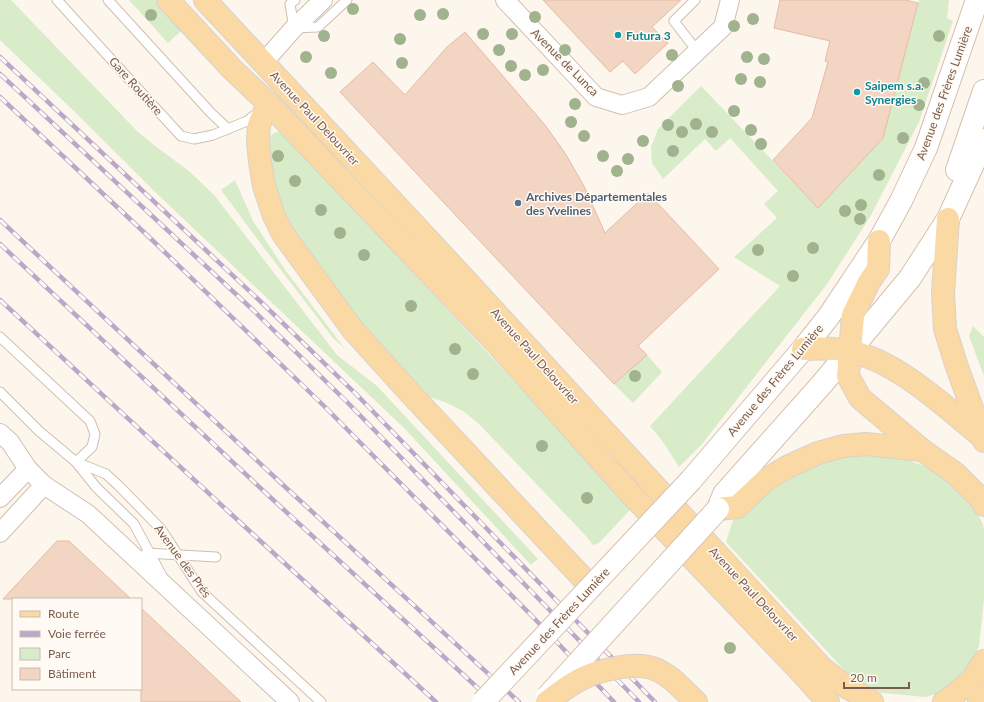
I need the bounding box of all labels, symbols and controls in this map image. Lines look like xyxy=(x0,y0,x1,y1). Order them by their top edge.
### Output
street label: Avenue des Frères Lumière xyxy=(913,24,975,162)
street label: Avenue de Lunca xyxy=(528,25,602,99)
place label: Futura 3 xyxy=(626,28,671,43)
marker: Futura 3 xyxy=(613,30,623,40)
street label: Gare Routière xyxy=(106,54,166,118)
street label: Avenue Paul Delouvrier xyxy=(267,67,363,169)
place label: Saipem s.a. Synergies xyxy=(865,78,924,107)
marker: Saipem s.a. Synergies xyxy=(852,87,862,97)
place label: Archives Départementales des Yvelines xyxy=(525,189,667,218)
marker: Archives Départementales des Yvelines xyxy=(513,198,523,208)
street label: Avenue Paul Delouvrier xyxy=(488,305,583,408)
street label: Avenue des Frères Lumière xyxy=(724,321,826,439)
street label: Avenue des Prés xyxy=(151,521,215,601)
street label: Avenue Paul Delouvrier xyxy=(706,543,802,645)
street label: Avenue des Frères Lumière xyxy=(505,564,613,678)
legend xyxy=(12,598,142,690)
text: Route xyxy=(48,606,79,621)
text: Voie ferrée xyxy=(48,626,106,641)
text: Parc xyxy=(48,646,71,661)
scale bar xyxy=(844,664,909,690)
text: Bâtiment xyxy=(48,666,97,681)
text: 20 m xyxy=(850,670,877,685)

